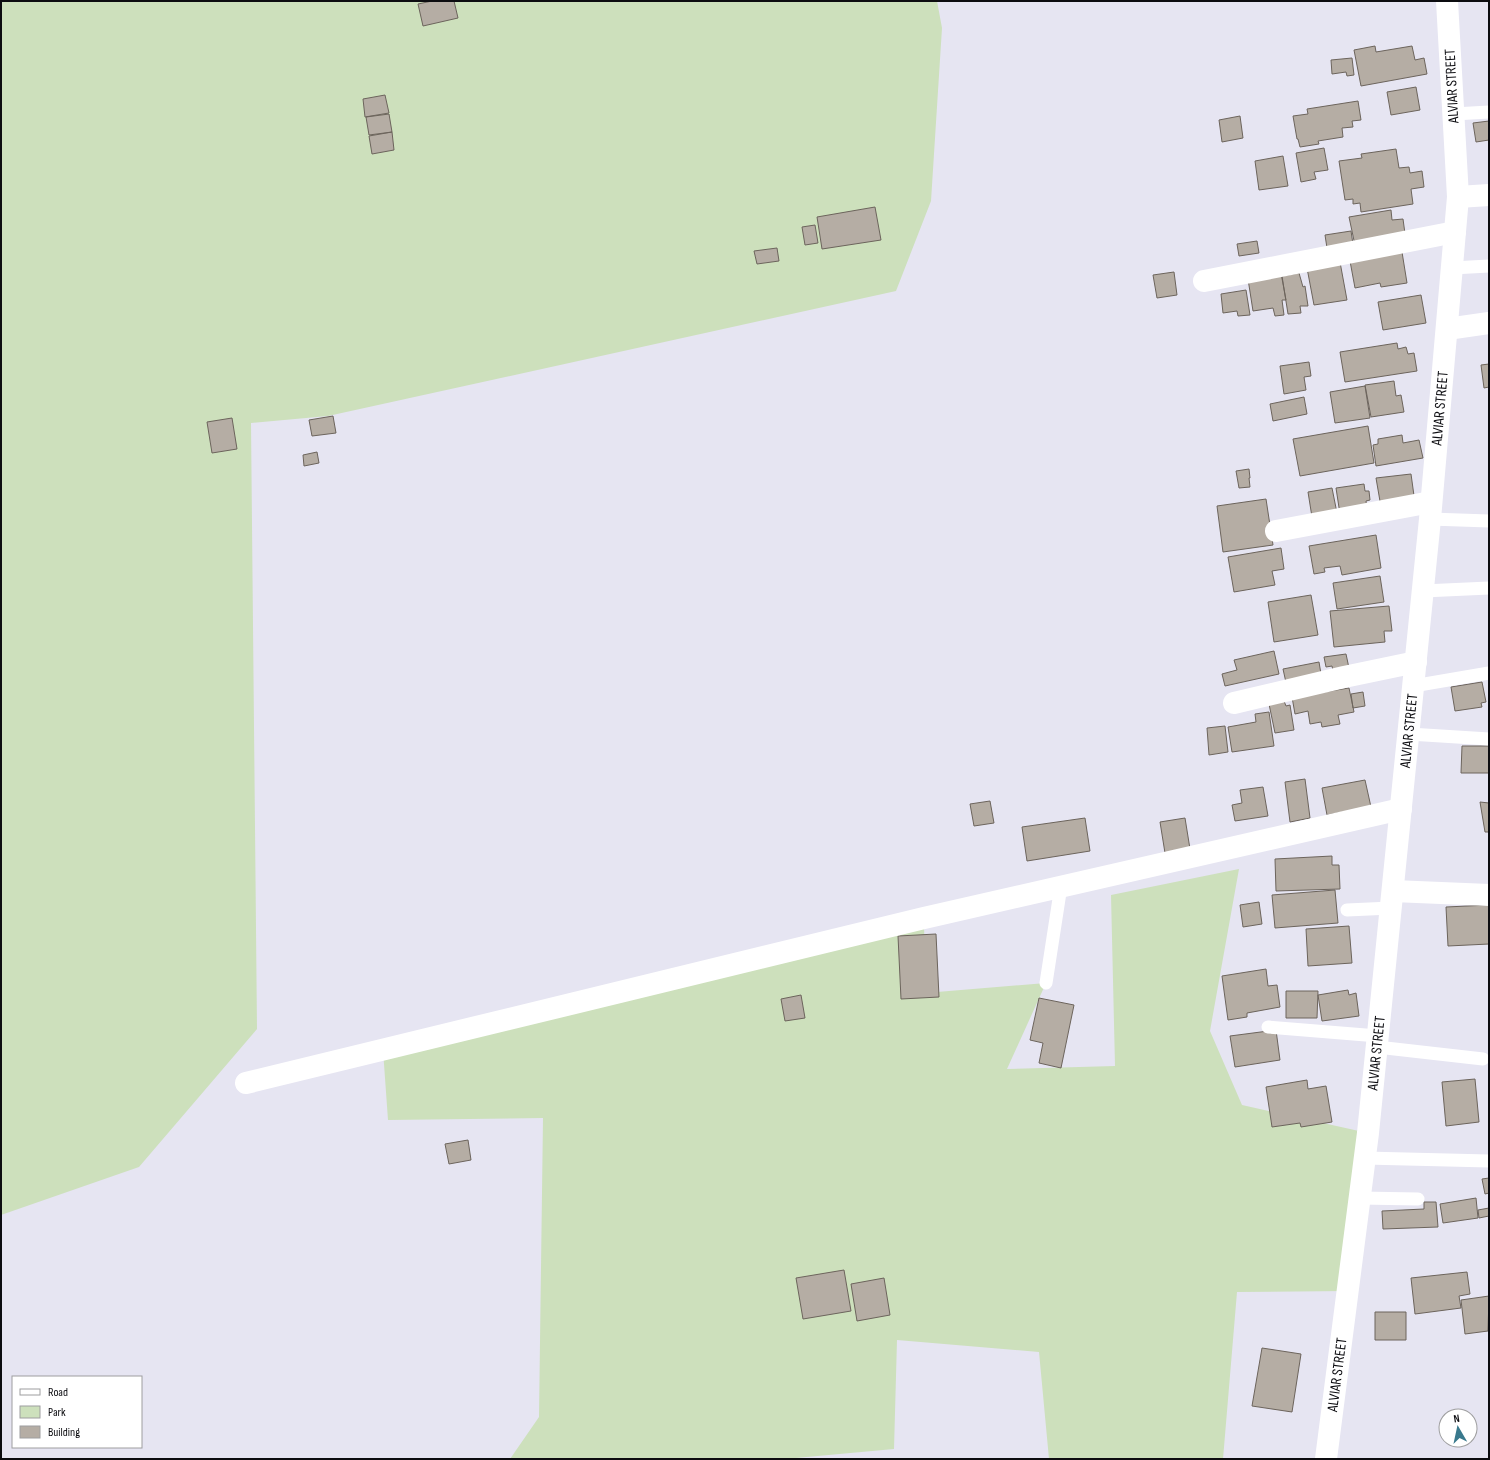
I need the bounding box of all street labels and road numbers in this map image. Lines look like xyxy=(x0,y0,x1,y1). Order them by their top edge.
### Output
street label: ALVIAR STREET xyxy=(1441,48,1463,125)
street label: ALVIAR STREET xyxy=(1427,370,1452,447)
street label: ALVIAR STREET xyxy=(1395,693,1422,770)
street label: ALVIAR STREET xyxy=(1363,1015,1389,1092)
street label: ALVIAR STREET xyxy=(1323,1336,1351,1414)

